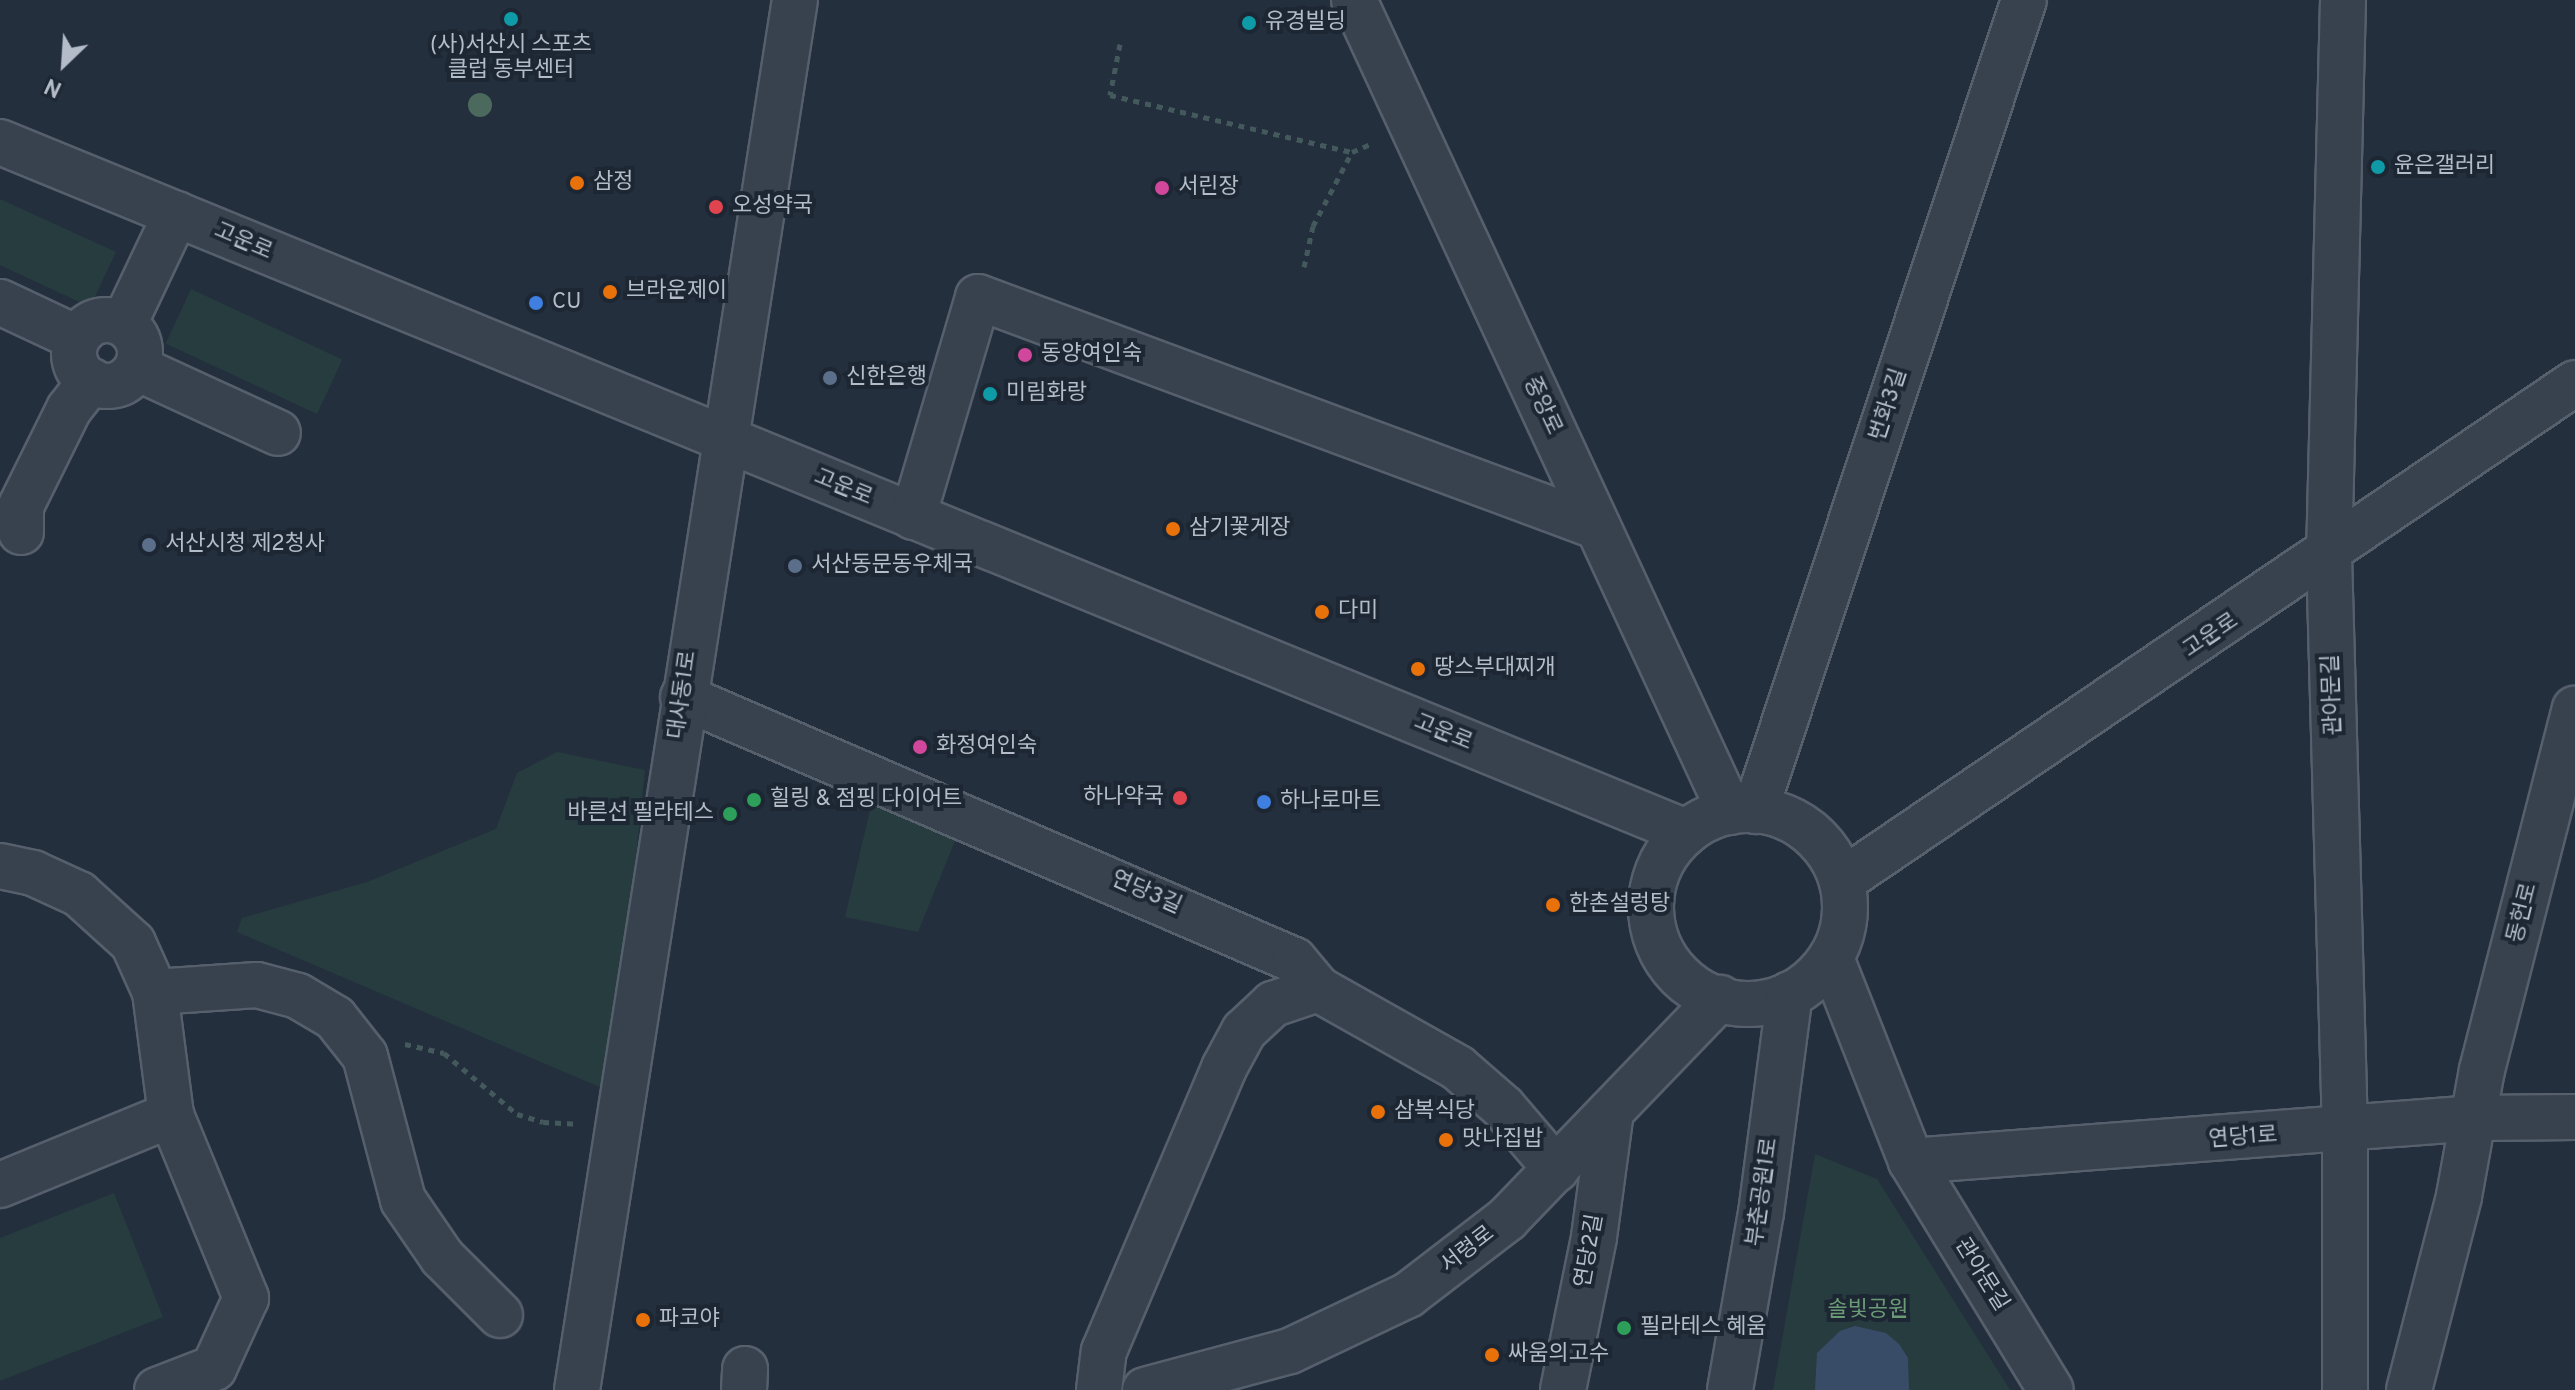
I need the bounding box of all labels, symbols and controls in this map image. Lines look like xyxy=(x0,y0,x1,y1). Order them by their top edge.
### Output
marker: (사)서산시 스포츠 클럽 동부센터 xyxy=(502,10,520,28)
place label: 유경빌딩 xyxy=(1265,10,1346,36)
marker: 유경빌딩 xyxy=(1240,14,1258,32)
north arrow xyxy=(24,24,104,104)
place label: (사)서산시 스포츠 클럽 동부센터 xyxy=(430,32,592,84)
text: N xyxy=(41,71,67,102)
place label: 윤은갤러리 xyxy=(2394,154,2495,180)
marker: 윤은갤러리 xyxy=(2369,158,2387,176)
place label: 삼정 xyxy=(593,170,633,196)
marker: 삼정 xyxy=(568,174,586,192)
place label: 서린장 xyxy=(1178,175,1239,201)
marker: 서린장 xyxy=(1153,179,1171,197)
place label: 오성약국 xyxy=(732,194,813,220)
marker: 오성약국 xyxy=(707,198,725,216)
street label: 고운로 xyxy=(210,218,276,266)
place label: 브라운제이 xyxy=(626,279,727,305)
marker: 브라운제이 xyxy=(601,283,619,301)
place label: CU xyxy=(552,290,581,316)
marker: CU xyxy=(527,294,545,312)
place label: 동양여인숙 xyxy=(1041,342,1142,368)
marker: 동양여인숙 xyxy=(1016,346,1034,364)
place label: 신한은행 xyxy=(846,365,927,391)
street label: 번화3길 xyxy=(1865,366,1913,444)
marker: 신한은행 xyxy=(821,369,839,387)
street label: 중앙로 xyxy=(1517,373,1567,439)
place label: 미림화랑 xyxy=(1006,381,1087,407)
marker: 미림화랑 xyxy=(981,385,999,403)
street label: 고운로 xyxy=(810,464,876,512)
place label: 삼기꽃게장 xyxy=(1189,516,1290,542)
marker: 삼기꽃게장 xyxy=(1164,520,1182,538)
place label: 서산시청 제2청사 xyxy=(165,532,325,558)
marker: 서산시청 제2청사 xyxy=(140,536,158,554)
place label: 서산동문동우체국 xyxy=(811,553,973,579)
marker: 서산동문동우체국 xyxy=(786,557,804,575)
place label: 다미 xyxy=(1338,599,1378,625)
marker: 다미 xyxy=(1313,603,1331,621)
street label: 고운로 xyxy=(2178,608,2244,664)
street label: 대사동1로 xyxy=(664,649,702,741)
street label: 관아문길 xyxy=(2318,654,2348,736)
place label: 땅스부대찌개 xyxy=(1434,656,1555,682)
marker: 땅스부대찌개 xyxy=(1409,660,1427,678)
street label: 고운로 xyxy=(1410,709,1476,757)
place label: 화정여인숙 xyxy=(936,734,1037,760)
marker: 화정여인숙 xyxy=(911,738,929,756)
place label: 하나약국 xyxy=(1083,785,1164,811)
place label: 힐링 & 점핑 다이어트 xyxy=(770,787,962,813)
marker: 하나약국 xyxy=(1171,789,1189,807)
place label: 하나로마트 xyxy=(1280,789,1381,815)
marker: 힐링 & 점핑 다이어트 xyxy=(745,791,763,809)
marker: 하나로마트 xyxy=(1255,793,1273,811)
place label: 바른선 필라테스 xyxy=(567,801,714,827)
marker: 바른선 필라테스 xyxy=(721,805,739,823)
street label: 연당3길 xyxy=(1107,866,1185,920)
street label: 동헌로 xyxy=(2503,880,2543,946)
place label: 한촌설렁탕 xyxy=(1569,892,1670,918)
marker: 한촌설렁탕 xyxy=(1544,896,1562,914)
place label: 삼복식당 xyxy=(1394,1099,1475,1125)
marker: 삼복식당 xyxy=(1369,1103,1387,1121)
street label: 연당1로 xyxy=(2208,1122,2278,1154)
place label: 맛나집밥 xyxy=(1462,1127,1543,1153)
marker: 맛나집밥 xyxy=(1437,1131,1455,1149)
street label: 부춘공원1로 xyxy=(1742,1136,1784,1248)
street label: 연당2길 xyxy=(1571,1212,1609,1290)
street label: 서령로 xyxy=(1436,1221,1500,1279)
street label: 관아문길 xyxy=(1948,1234,2014,1316)
park label: 솔빛공원 xyxy=(1828,1298,1908,1324)
place label: 파코야 xyxy=(659,1307,720,1333)
marker: 파코야 xyxy=(634,1311,652,1329)
place label: 필라테스 혜움 xyxy=(1640,1315,1767,1341)
marker: 필라테스 혜움 xyxy=(1615,1319,1633,1337)
place label: 싸움의고수 xyxy=(1508,1342,1609,1368)
marker: 싸움의고수 xyxy=(1483,1346,1501,1364)

